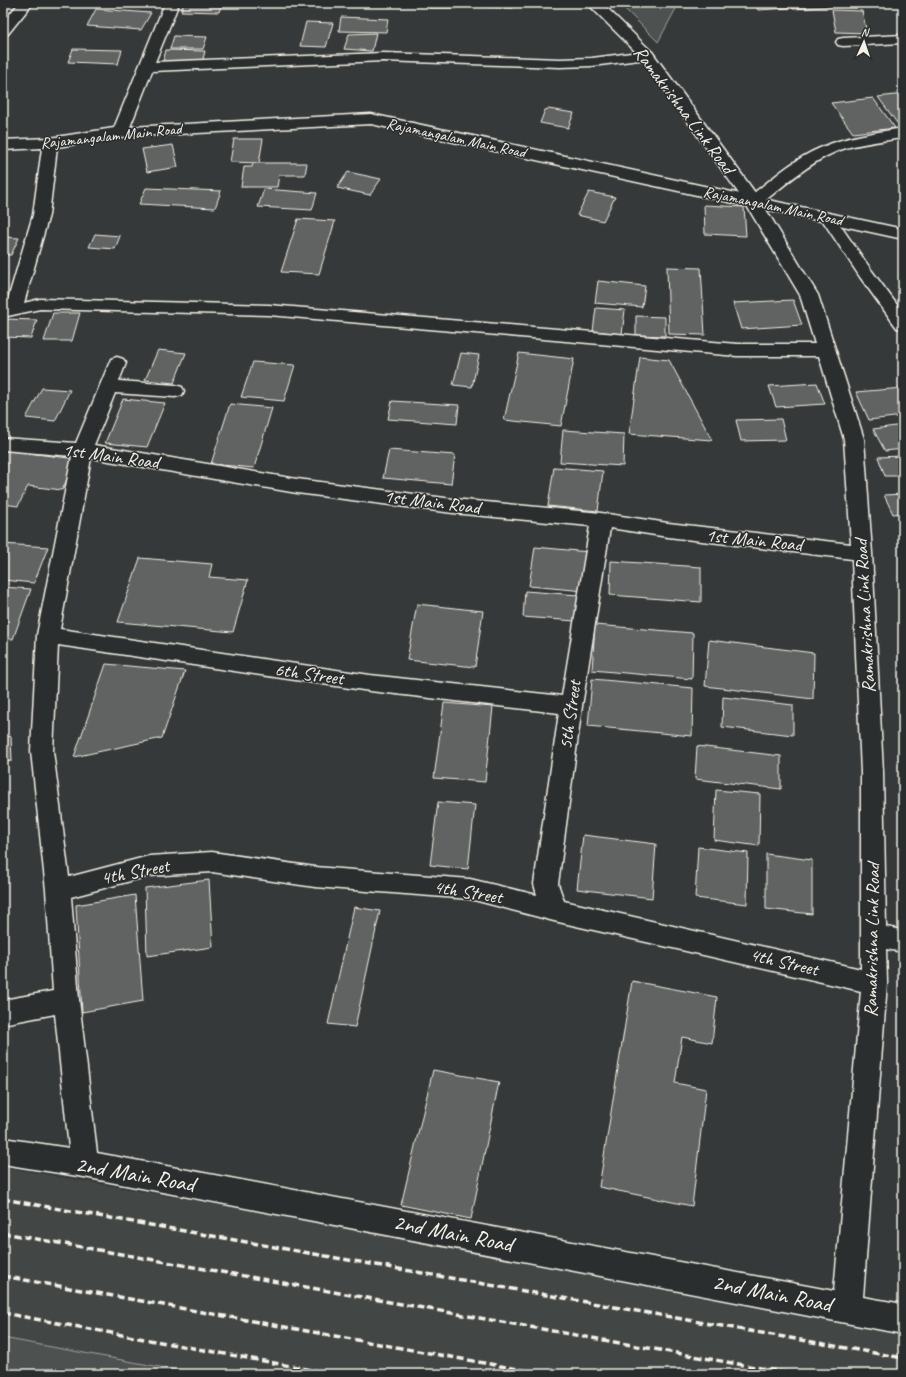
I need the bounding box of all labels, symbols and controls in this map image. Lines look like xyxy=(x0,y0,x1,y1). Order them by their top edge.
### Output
north arrow xyxy=(844,22,884,62)
text: N xyxy=(861,25,870,39)
street label: Ramakrishna Link Road xyxy=(628,41,741,181)
street label: Rajamangalam Main Road xyxy=(385,113,530,163)
street label: Rajamangalam Main Road xyxy=(39,118,185,153)
street label: Rajamangalam Main Road xyxy=(702,181,847,231)
street label: 1st Main Road xyxy=(62,437,164,475)
street label: 1st Main Road xyxy=(383,484,485,520)
street label: 1st Main Road xyxy=(705,523,807,557)
street label: Ramakrishna Link Road xyxy=(849,536,881,694)
street label: 6th Street xyxy=(273,657,347,691)
street label: 5th Street xyxy=(553,677,587,751)
street label: 4th Street xyxy=(99,853,173,890)
street label: Ramakrishna Link Road xyxy=(859,860,885,1017)
street label: 4th Street xyxy=(432,875,506,910)
street label: 4th Street xyxy=(748,943,822,982)
street label: 2nd Main Road xyxy=(73,1149,201,1199)
street label: 2nd Main Road xyxy=(391,1207,519,1260)
street label: 2nd Main Road xyxy=(710,1267,838,1320)

